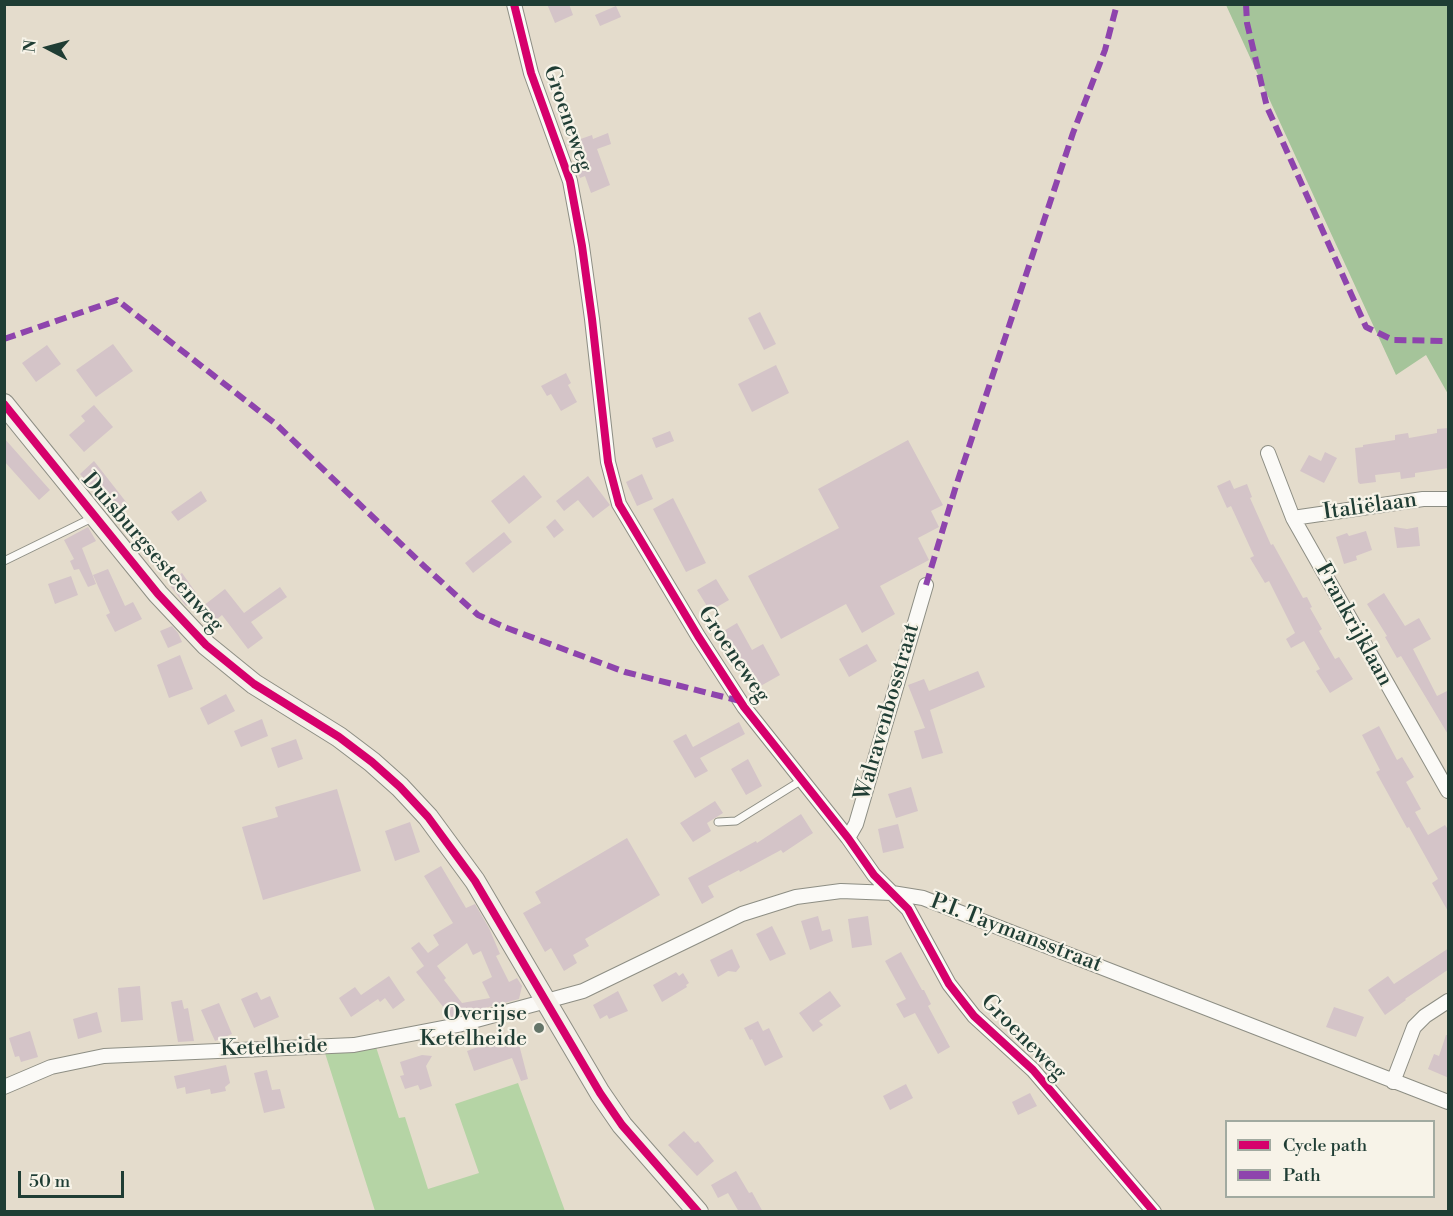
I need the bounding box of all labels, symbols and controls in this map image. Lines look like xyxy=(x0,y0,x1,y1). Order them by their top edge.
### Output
north arrow xyxy=(18,18,78,78)
text: N xyxy=(19,39,41,53)
street label: Groeneweg xyxy=(537,62,597,176)
street label: Duisburgsesteenweg xyxy=(75,468,229,638)
street label: Italiëlaan xyxy=(1321,487,1419,527)
street label: Frankrijklaan xyxy=(1308,559,1398,691)
street label: Groeneweg xyxy=(691,602,775,708)
street label: Walravenbosstraat xyxy=(850,620,926,804)
street label: P.I. Taymansstraat xyxy=(926,889,1106,979)
street label: Groeneweg xyxy=(975,990,1071,1086)
place label: Overijse Ketelheide xyxy=(420,1002,527,1054)
marker: Overijse Ketelheide xyxy=(532,1021,546,1035)
street label: Ketelheide xyxy=(220,1033,328,1063)
legend xyxy=(1225,1120,1435,1198)
text: Cycle path xyxy=(1283,1134,1367,1157)
scale bar xyxy=(21,1159,128,1197)
text: Path xyxy=(1283,1164,1321,1187)
text: 50 m xyxy=(29,1170,70,1193)

